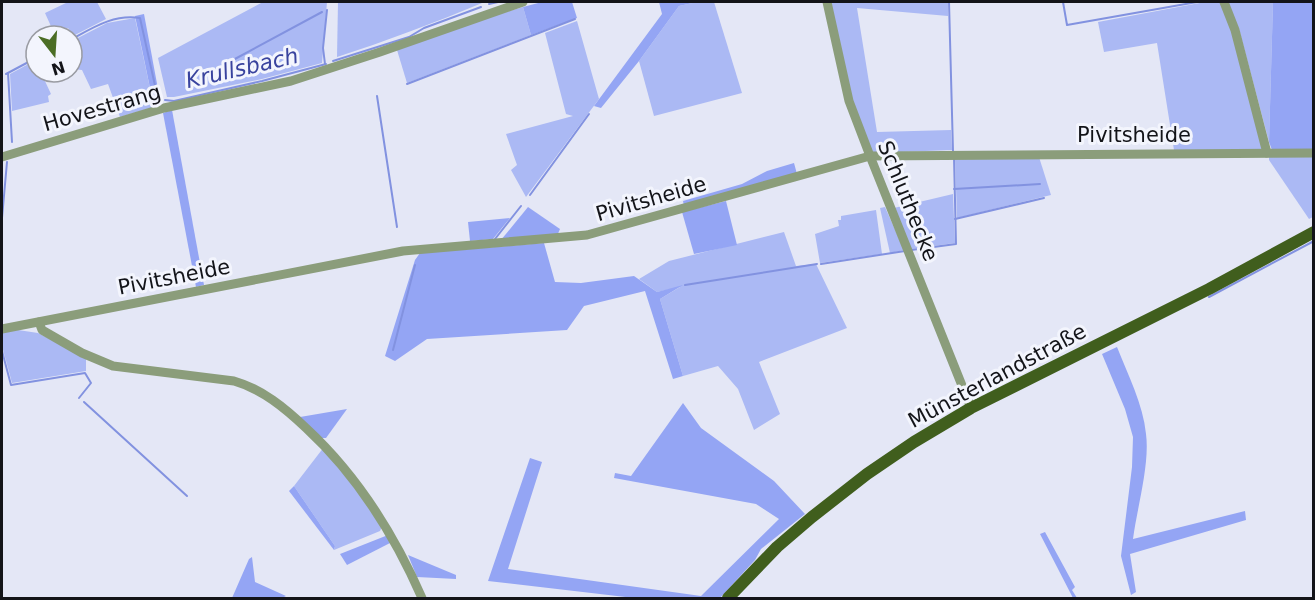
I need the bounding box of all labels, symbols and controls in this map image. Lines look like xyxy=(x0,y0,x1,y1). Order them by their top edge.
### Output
north arrow xyxy=(24,24,84,84)
water label: Krullsbach xyxy=(183,43,301,93)
text: N xyxy=(49,57,67,79)
street label: Hovestrang xyxy=(40,80,164,136)
street label: Pivitsheide xyxy=(1077,123,1191,147)
street label: Schluthecke xyxy=(873,137,943,265)
street label: Pivitsheide xyxy=(593,172,709,226)
street label: Pivitsheide xyxy=(116,254,232,300)
street label: Münsterlandstraße xyxy=(904,319,1090,433)

